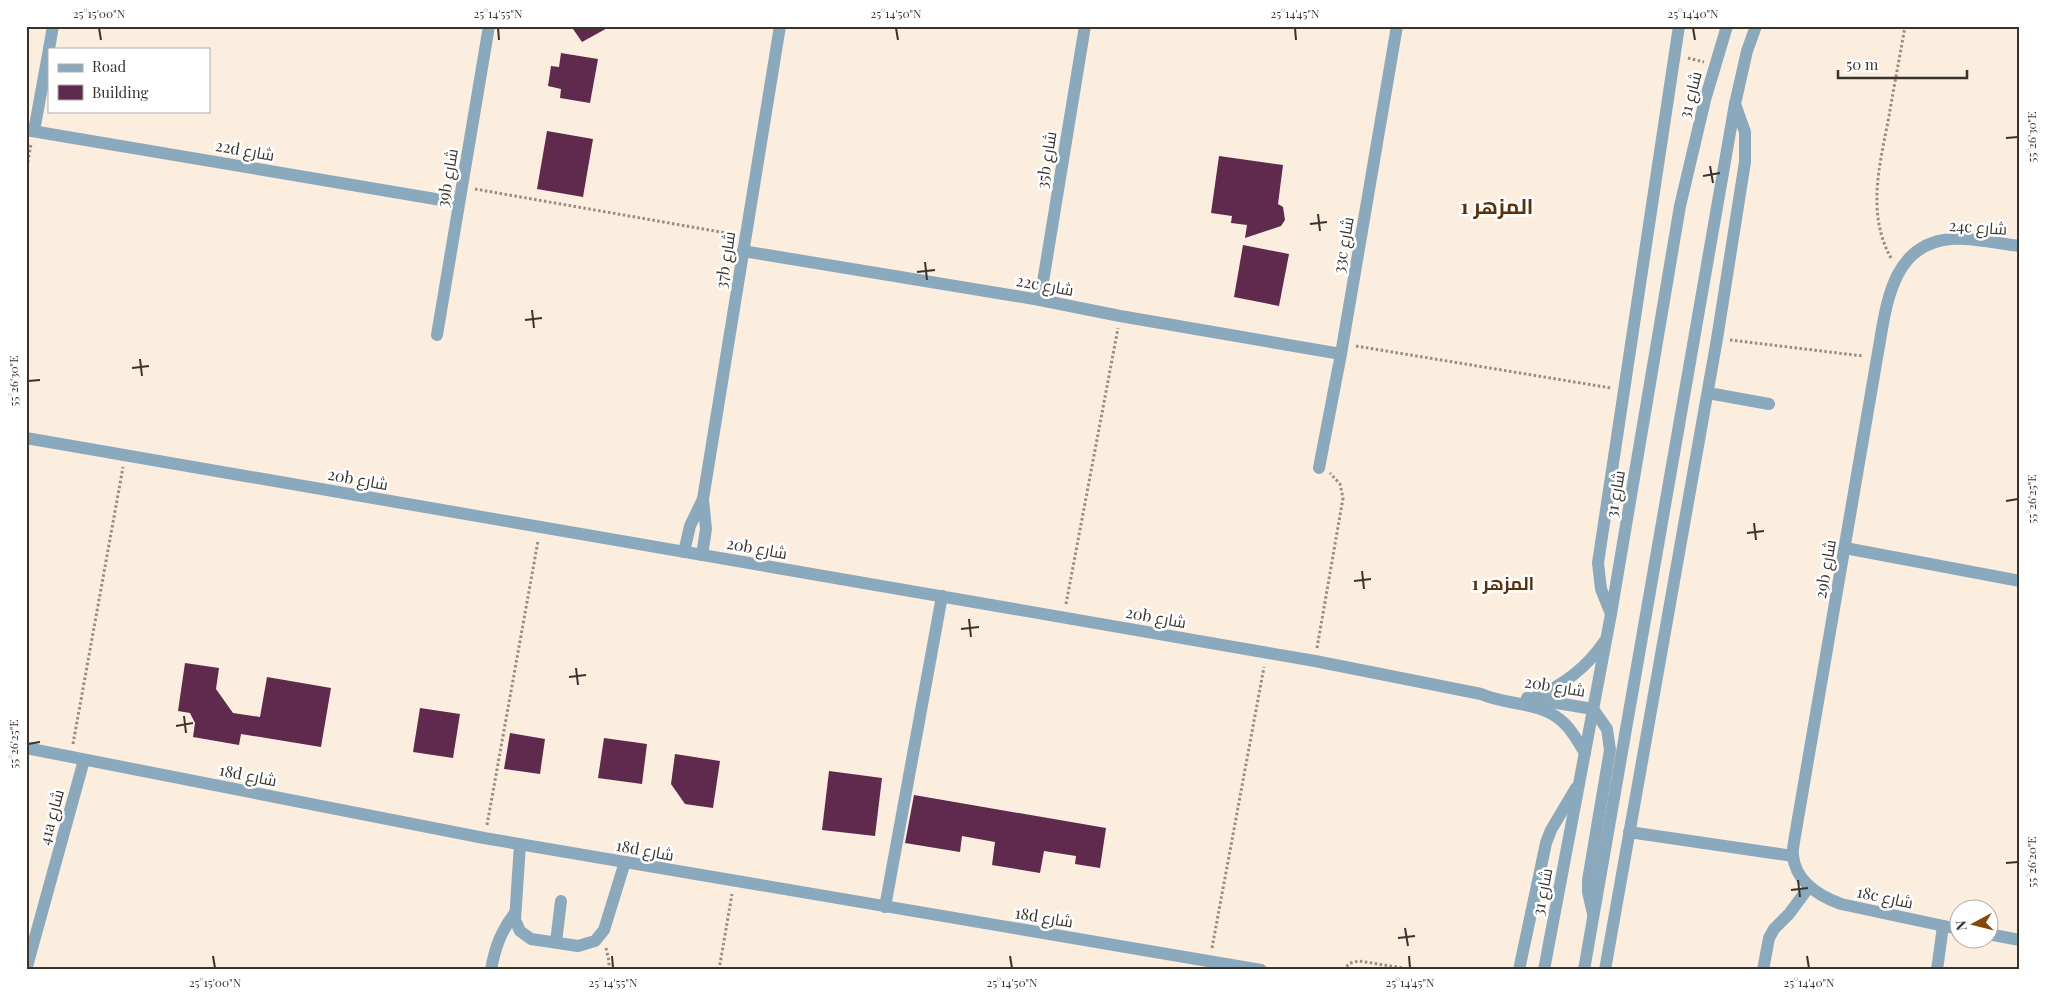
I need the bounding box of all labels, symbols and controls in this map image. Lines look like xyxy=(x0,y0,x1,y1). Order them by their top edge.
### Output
text: 25°15'00"N xyxy=(73,5,126,21)
text: 25°14'55"N xyxy=(474,5,523,21)
text: 25°14'50"N xyxy=(870,5,922,21)
text: 25°14'45"N xyxy=(1271,5,1320,21)
text: 25°14'40"N xyxy=(1667,5,1719,21)
legend xyxy=(48,48,210,112)
scale bar xyxy=(1838,48,1967,80)
text: 50 m xyxy=(1846,54,1879,74)
text: Road xyxy=(92,56,126,76)
street label: شارع 31 xyxy=(1673,69,1708,121)
text: Building xyxy=(92,82,149,102)
text: 55°26'30"E xyxy=(2023,112,2039,162)
street label: 35b شارع xyxy=(1031,130,1062,190)
street label: 22d شارع xyxy=(214,134,276,167)
street label: 39b شارع xyxy=(431,147,464,209)
district label: المزهر 1 xyxy=(1461,191,1533,219)
street label: 24c شارع xyxy=(1948,214,2008,241)
street label: 33c شارع xyxy=(1327,215,1360,275)
street label: 37b شارع xyxy=(710,230,741,290)
street label: 22c شارع xyxy=(1014,269,1076,302)
text: 55°26'30"E xyxy=(5,356,21,406)
street label: 20b شارع xyxy=(326,463,390,496)
street label: شارع 31 xyxy=(1600,468,1631,520)
text: 55°26'25"E xyxy=(2023,474,2039,524)
street label: 20b شارع xyxy=(725,532,789,565)
street label: 29b شارع xyxy=(1809,538,1842,601)
district label: المزهر 1 xyxy=(1472,571,1534,595)
street label: 20b شارع xyxy=(1124,601,1188,634)
street label: 20b شارع xyxy=(1523,670,1587,703)
text: 55°26'25"E xyxy=(5,719,21,769)
street label: 18d شارع xyxy=(217,759,279,792)
street label: 41a شارع xyxy=(33,787,70,847)
street label: 18d شارع xyxy=(614,834,676,867)
text: 55°26'20"E xyxy=(2023,836,2039,888)
street label: شارع 31 xyxy=(1527,866,1558,918)
street label: 18c شارع xyxy=(1855,880,1915,915)
north arrow xyxy=(1948,898,1998,948)
street label: 18d شارع xyxy=(1013,902,1075,933)
text: N xyxy=(1951,919,1971,932)
text: 25°15'00"N xyxy=(189,974,242,990)
text: 25°14'55"N xyxy=(589,974,638,990)
text: 25°14'50"N xyxy=(986,974,1038,990)
text: 25°14'45"N xyxy=(1386,974,1435,990)
text: 25°14'40"N xyxy=(1783,974,1835,990)

